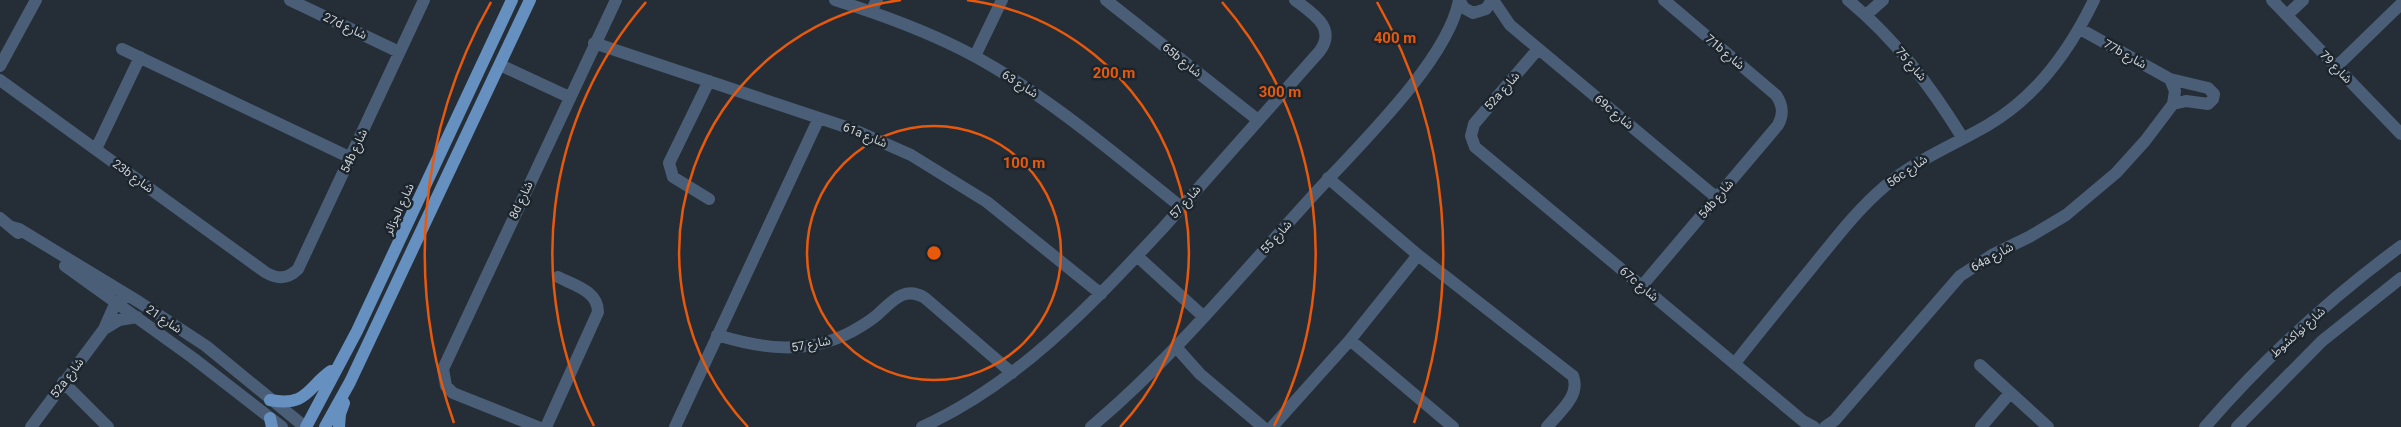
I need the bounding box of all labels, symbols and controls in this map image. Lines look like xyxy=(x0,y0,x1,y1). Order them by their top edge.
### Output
street label: 27d شارع xyxy=(320,10,369,44)
text: 400 m xyxy=(1374,29,1416,47)
street label: 71b شارع xyxy=(1701,32,1747,74)
street label: 77b شارع xyxy=(2100,37,2149,73)
street label: 65b شارع xyxy=(1158,40,1205,82)
street label: شارع 75 xyxy=(1891,44,1929,85)
street label: شارع 79 xyxy=(2316,48,2355,88)
text: 200 m xyxy=(1093,64,1135,82)
street label: شارع 63 xyxy=(998,67,1041,102)
street label: 52a شارع xyxy=(1481,69,1524,114)
text: 300 m xyxy=(1259,83,1301,101)
street label: 69c شارع xyxy=(1591,92,1636,134)
street label: 61a شارع xyxy=(840,120,889,152)
street label: 54b شارع xyxy=(338,127,372,176)
street label: 56c شارع xyxy=(1884,152,1931,192)
text: 100 m xyxy=(1003,154,1045,172)
street label: 23b شارع xyxy=(109,157,156,197)
street label: 54b شارع xyxy=(1696,177,1738,223)
street label: 8d شارع xyxy=(506,179,538,222)
street label: شارع الجزائر xyxy=(381,181,419,239)
street label: شارع 57 xyxy=(1166,182,1205,223)
street label: شارع 55 xyxy=(1257,217,1296,258)
street label: 64a شارع xyxy=(1968,240,2017,276)
centre of rings xyxy=(925,244,943,262)
street label: 67c شارع xyxy=(1616,264,1661,306)
street label: شارع 21 xyxy=(142,302,184,338)
street label: شارع نواكشوط xyxy=(2268,304,2329,362)
street label: شارع 57 xyxy=(790,333,832,357)
street label: 52a شارع xyxy=(47,355,88,402)

